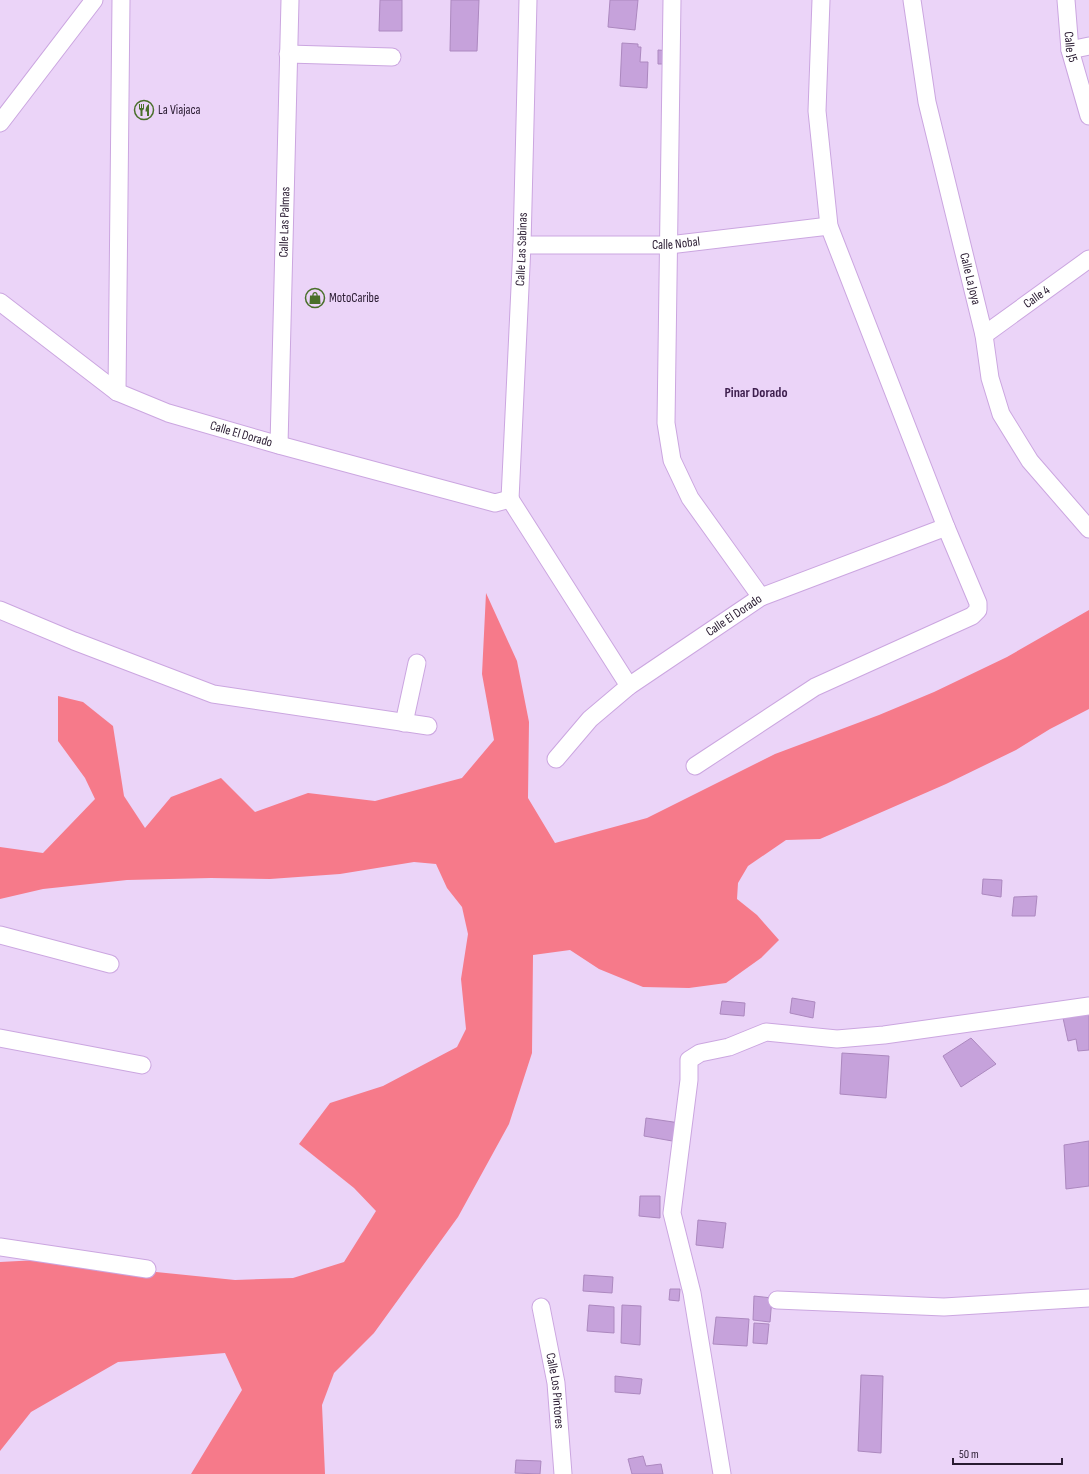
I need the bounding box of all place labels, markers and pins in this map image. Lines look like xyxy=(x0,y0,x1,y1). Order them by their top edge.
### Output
restaurant icon: La Viajaca xyxy=(133,99,155,121)
place label: La Viajaca xyxy=(158,102,201,118)
shop icon: MotoCaribe xyxy=(304,287,326,309)
place label: MotoCaribe xyxy=(329,290,379,306)

